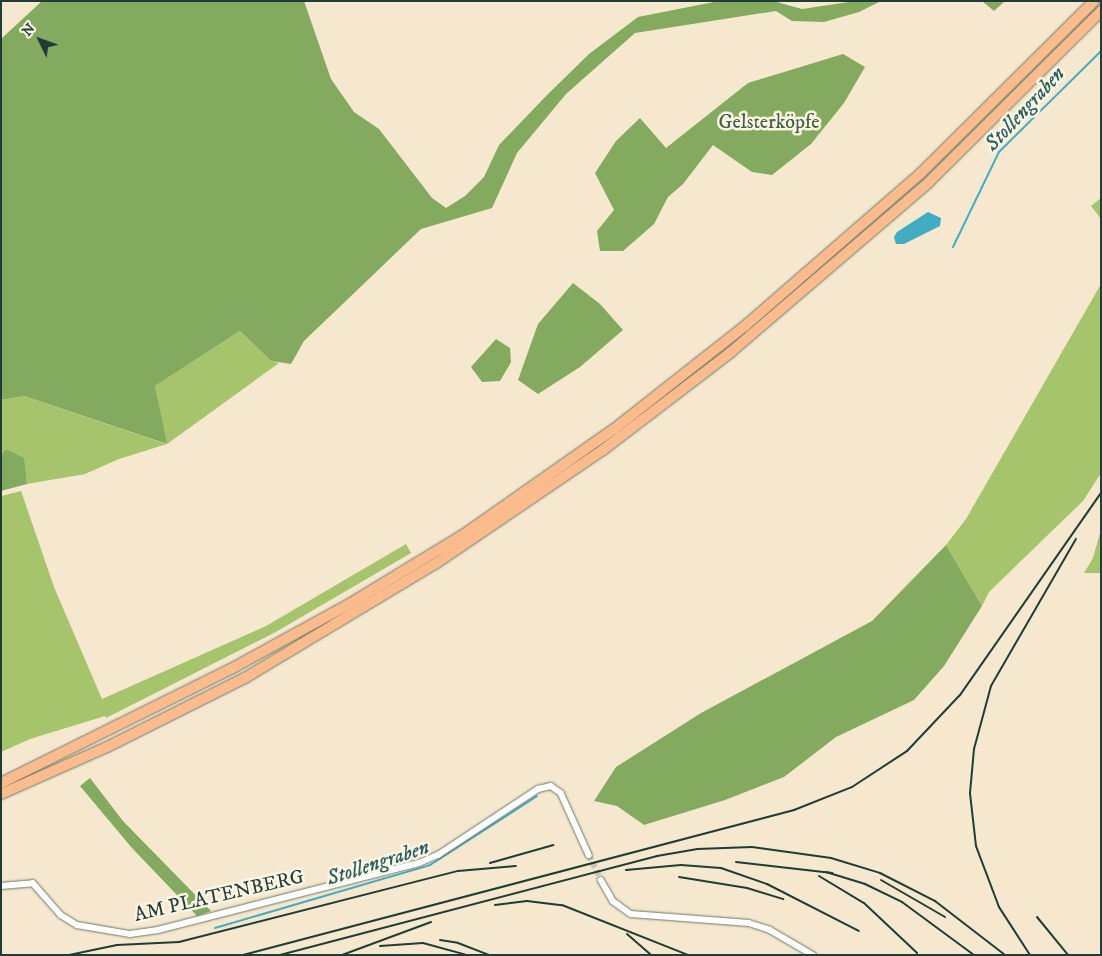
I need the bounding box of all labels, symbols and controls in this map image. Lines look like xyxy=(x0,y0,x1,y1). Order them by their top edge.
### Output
north arrow xyxy=(15,15,65,65)
text: N xyxy=(18,20,39,40)
water label: Stollengraben xyxy=(980,62,1070,156)
park label: Gelsterköpfe xyxy=(719,110,819,134)
water label: Stollengraben xyxy=(324,835,432,891)
street label: AM PLATENBERG xyxy=(132,865,306,927)

